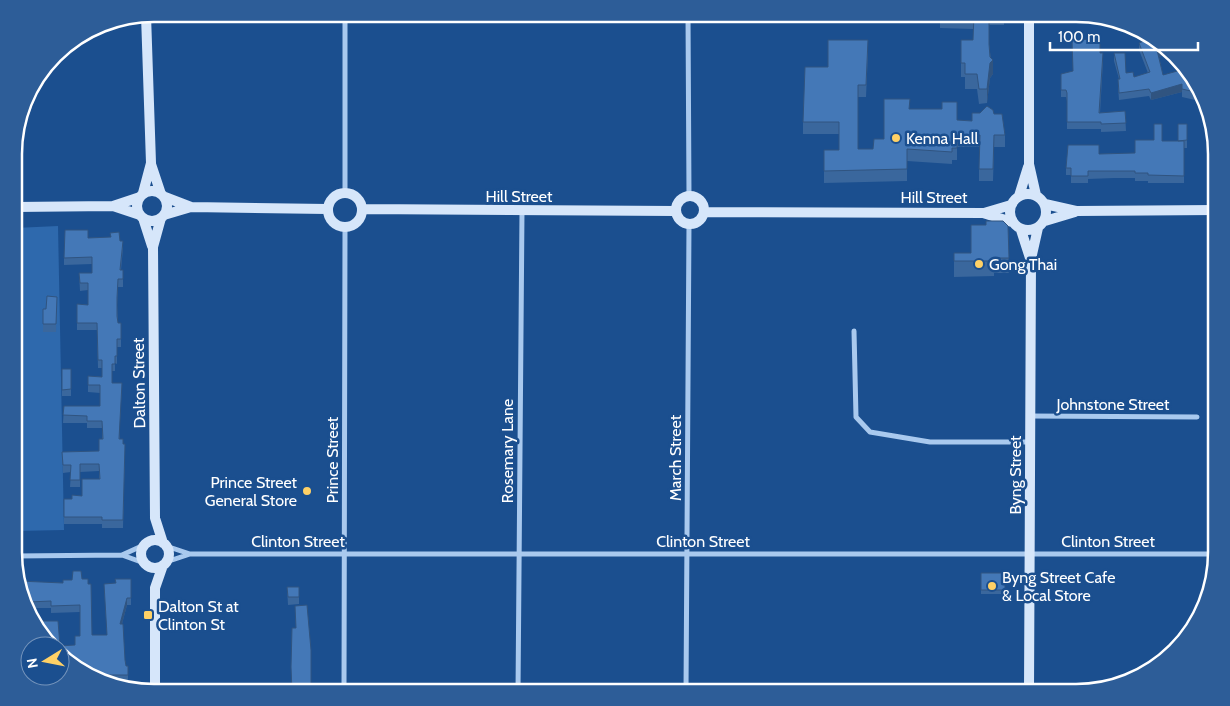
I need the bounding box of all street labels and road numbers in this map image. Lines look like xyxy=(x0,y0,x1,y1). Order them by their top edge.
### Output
street label: Hill Street xyxy=(486,187,553,206)
street label: Hill Street xyxy=(901,188,968,207)
street label: Dalton Street xyxy=(129,337,149,428)
street label: Johnstone Street xyxy=(1056,395,1170,414)
street label: Rosemary Lane xyxy=(498,399,517,503)
street label: March Street xyxy=(666,414,685,501)
street label: Prince Street xyxy=(323,416,342,503)
street label: Byng Street xyxy=(1006,435,1025,514)
street label: Clinton Street xyxy=(251,532,345,551)
street label: Clinton Street xyxy=(656,532,750,551)
street label: Clinton Street xyxy=(1061,532,1155,551)

